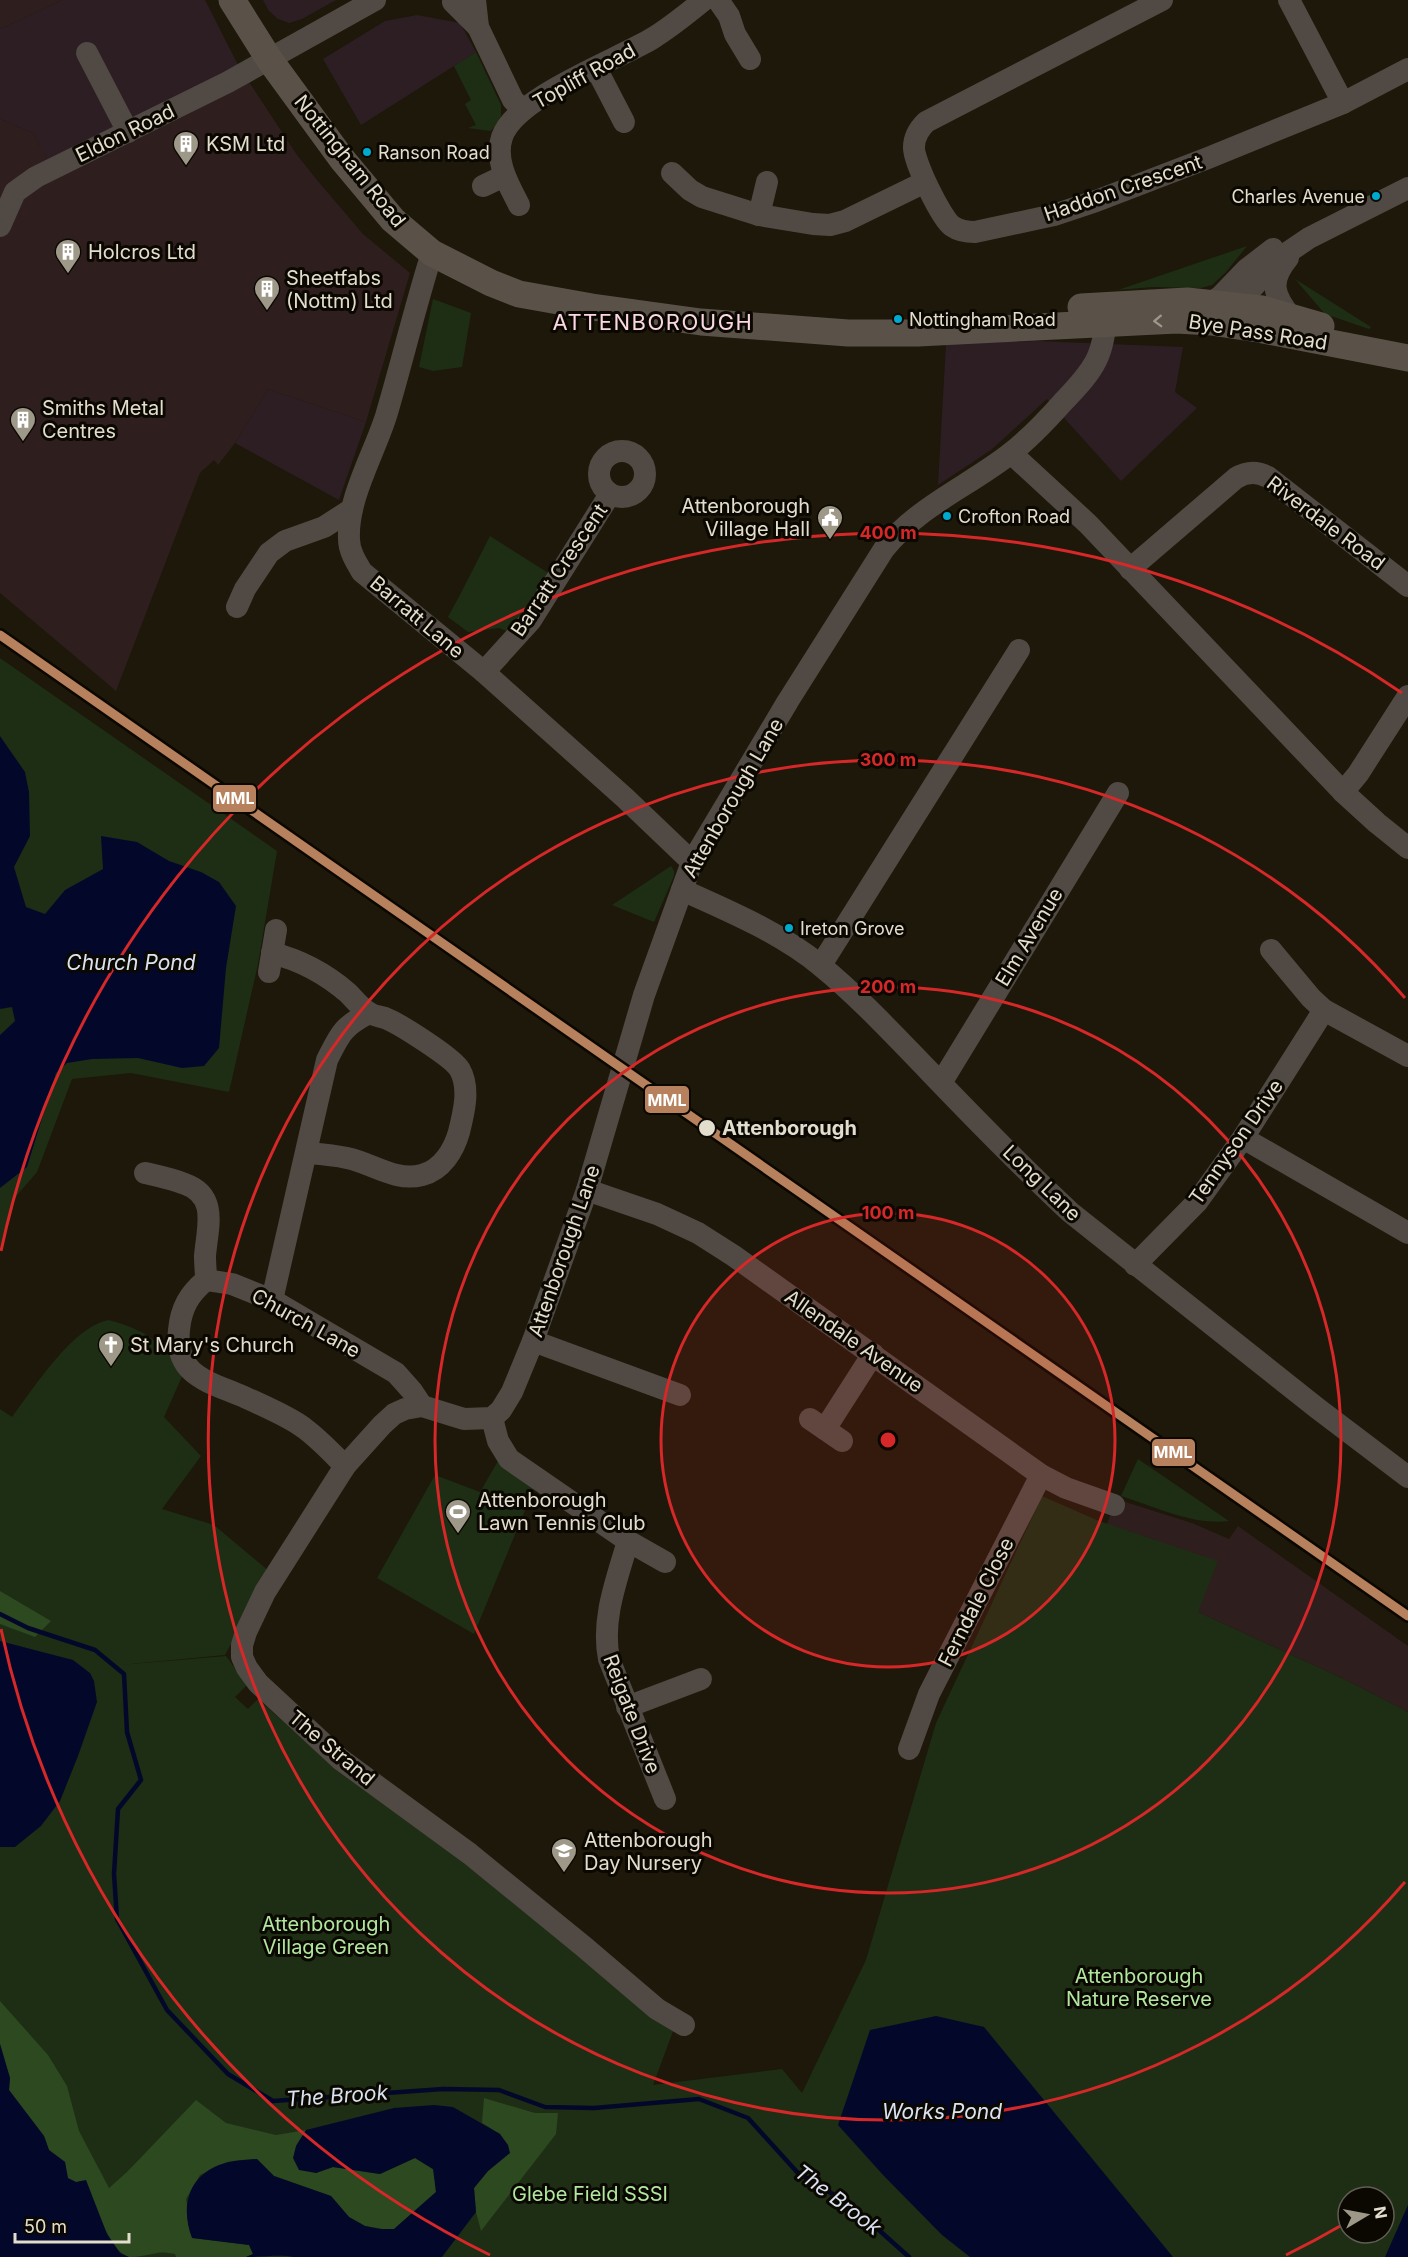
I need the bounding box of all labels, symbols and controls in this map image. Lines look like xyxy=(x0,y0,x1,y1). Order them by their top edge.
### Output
street label: Topliff Road xyxy=(529,38,639,114)
street label: Nottingham Road xyxy=(289,90,411,232)
street label: Eldon Road xyxy=(72,99,178,167)
building icon: KSM Ltd xyxy=(171,129,201,167)
place label: KSM Ltd xyxy=(206,132,285,156)
place label: Ranson Road xyxy=(378,142,490,163)
marker: Ranson Road xyxy=(361,146,373,158)
street label: Haddon Crescent xyxy=(1041,150,1206,226)
place label: Charles Avenue xyxy=(1231,186,1365,207)
marker: Charles Avenue xyxy=(1370,190,1382,202)
building icon: Holcros Ltd xyxy=(53,237,83,275)
place label: Holcros Ltd xyxy=(88,240,196,264)
place label: Sheetfabs (Nottm) Ltd xyxy=(286,266,393,313)
building icon: Sheetfabs (Nottm) Ltd xyxy=(252,274,282,312)
district label: ATTENBOROUGH xyxy=(553,309,753,335)
place label: Nottingham Road xyxy=(909,309,1056,330)
street label: Bye Pass Road xyxy=(1187,309,1329,355)
marker: Nottingham Road xyxy=(892,313,904,325)
one-way arrow xyxy=(1154,314,1163,327)
place label: Smiths Metal Centres xyxy=(42,396,164,443)
building icon: Smiths Metal Centres xyxy=(8,405,38,443)
street label: Riverdale Road xyxy=(1262,471,1390,575)
place label: Attenborough Village Hall xyxy=(681,494,810,541)
street label: Barratt Crescent xyxy=(506,499,612,641)
public building icon: Attenborough Village Hall xyxy=(815,503,845,541)
place label: Crofton Road xyxy=(958,506,1070,527)
marker: Crofton Road xyxy=(941,510,953,522)
text: 400 m xyxy=(859,522,917,543)
street label: Barratt Lane xyxy=(365,571,469,663)
street label: Attenborough Lane xyxy=(678,714,788,882)
text: 300 m xyxy=(860,749,916,770)
line badge: MML xyxy=(212,784,257,813)
text: MML xyxy=(216,788,254,808)
street label: Elm Avenue xyxy=(990,884,1068,990)
place label: Ireton Grove xyxy=(800,918,905,939)
marker: Ireton Grove xyxy=(783,922,795,934)
water label: Church Pond xyxy=(66,950,196,975)
text: 200 m xyxy=(860,976,916,997)
street label: Tennyson Drive xyxy=(1184,1075,1288,1209)
line badge: MML xyxy=(644,1085,690,1114)
text: MML xyxy=(648,1090,686,1110)
place label: Attenborough xyxy=(722,1116,857,1140)
marker: Attenborough xyxy=(697,1118,717,1138)
street label: Long Lane xyxy=(998,1140,1086,1226)
street label: Attenborough Lane xyxy=(523,1162,605,1340)
text: 100 m xyxy=(862,1202,914,1223)
street label: Church Lane xyxy=(248,1283,364,1363)
street label: Allendale Avenue xyxy=(780,1284,928,1398)
church icon: St Mary's Church xyxy=(96,1330,126,1368)
place label: St Mary's Church xyxy=(130,1333,294,1357)
centre of rings xyxy=(878,1430,898,1450)
line badge: MML xyxy=(1151,1438,1196,1467)
text: MML xyxy=(1154,1442,1192,1462)
place label: Attenborough Lawn Tennis Club xyxy=(478,1488,646,1535)
sports icon: Attenborough Lawn Tennis Club xyxy=(443,1497,473,1535)
street label: Ferndale Close xyxy=(933,1533,1019,1671)
street label: Reigate Drive xyxy=(598,1651,666,1777)
street label: The Strand xyxy=(284,1705,380,1791)
place label: Attenborough Day Nursery xyxy=(584,1828,713,1875)
school or university icon: Attenborough Day Nursery xyxy=(549,1836,579,1874)
park label: Attenborough Village Green xyxy=(262,1912,390,1959)
park label: Attenborough Nature Reserve xyxy=(1066,1964,1212,2011)
water label: The Brook xyxy=(285,2079,389,2112)
water label: Works Pond xyxy=(882,2099,1002,2124)
water label: The Brook xyxy=(790,2159,887,2241)
park label: Glebe Field SSSI xyxy=(512,2182,668,2206)
north arrow xyxy=(1336,2185,1396,2245)
text: N xyxy=(1370,2205,1392,2220)
scale bar xyxy=(15,2206,129,2244)
text: 50 m xyxy=(24,2216,67,2237)

